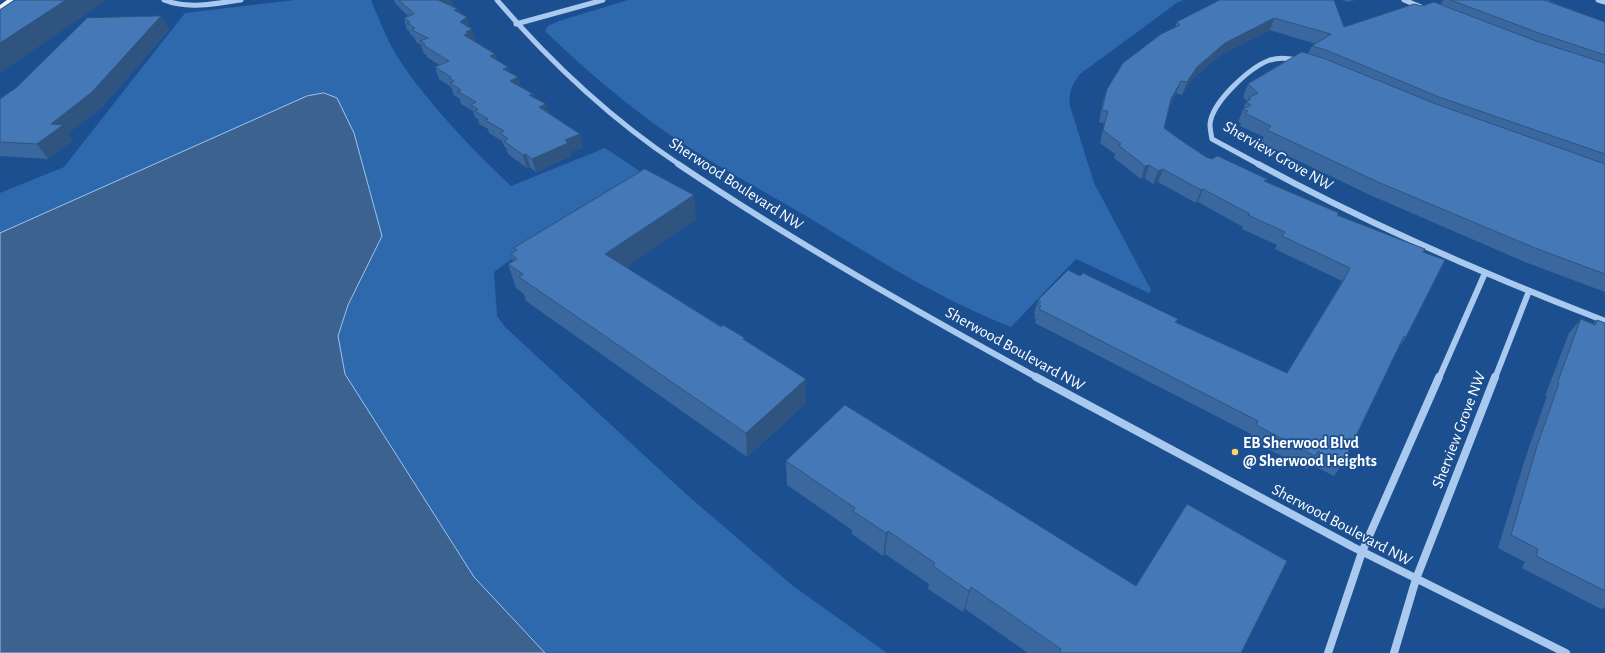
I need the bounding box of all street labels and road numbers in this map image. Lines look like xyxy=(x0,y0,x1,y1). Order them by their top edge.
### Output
street label: Sherview Grove NW xyxy=(1220,117,1336,195)
street label: Sherwood Boulevard NW xyxy=(665,133,807,235)
street label: Sherwood Boulevard NW xyxy=(942,303,1088,395)
street label: Sherview Grove NW xyxy=(1428,369,1490,491)
street label: Sherwood Boulevard NW xyxy=(1269,480,1415,570)

